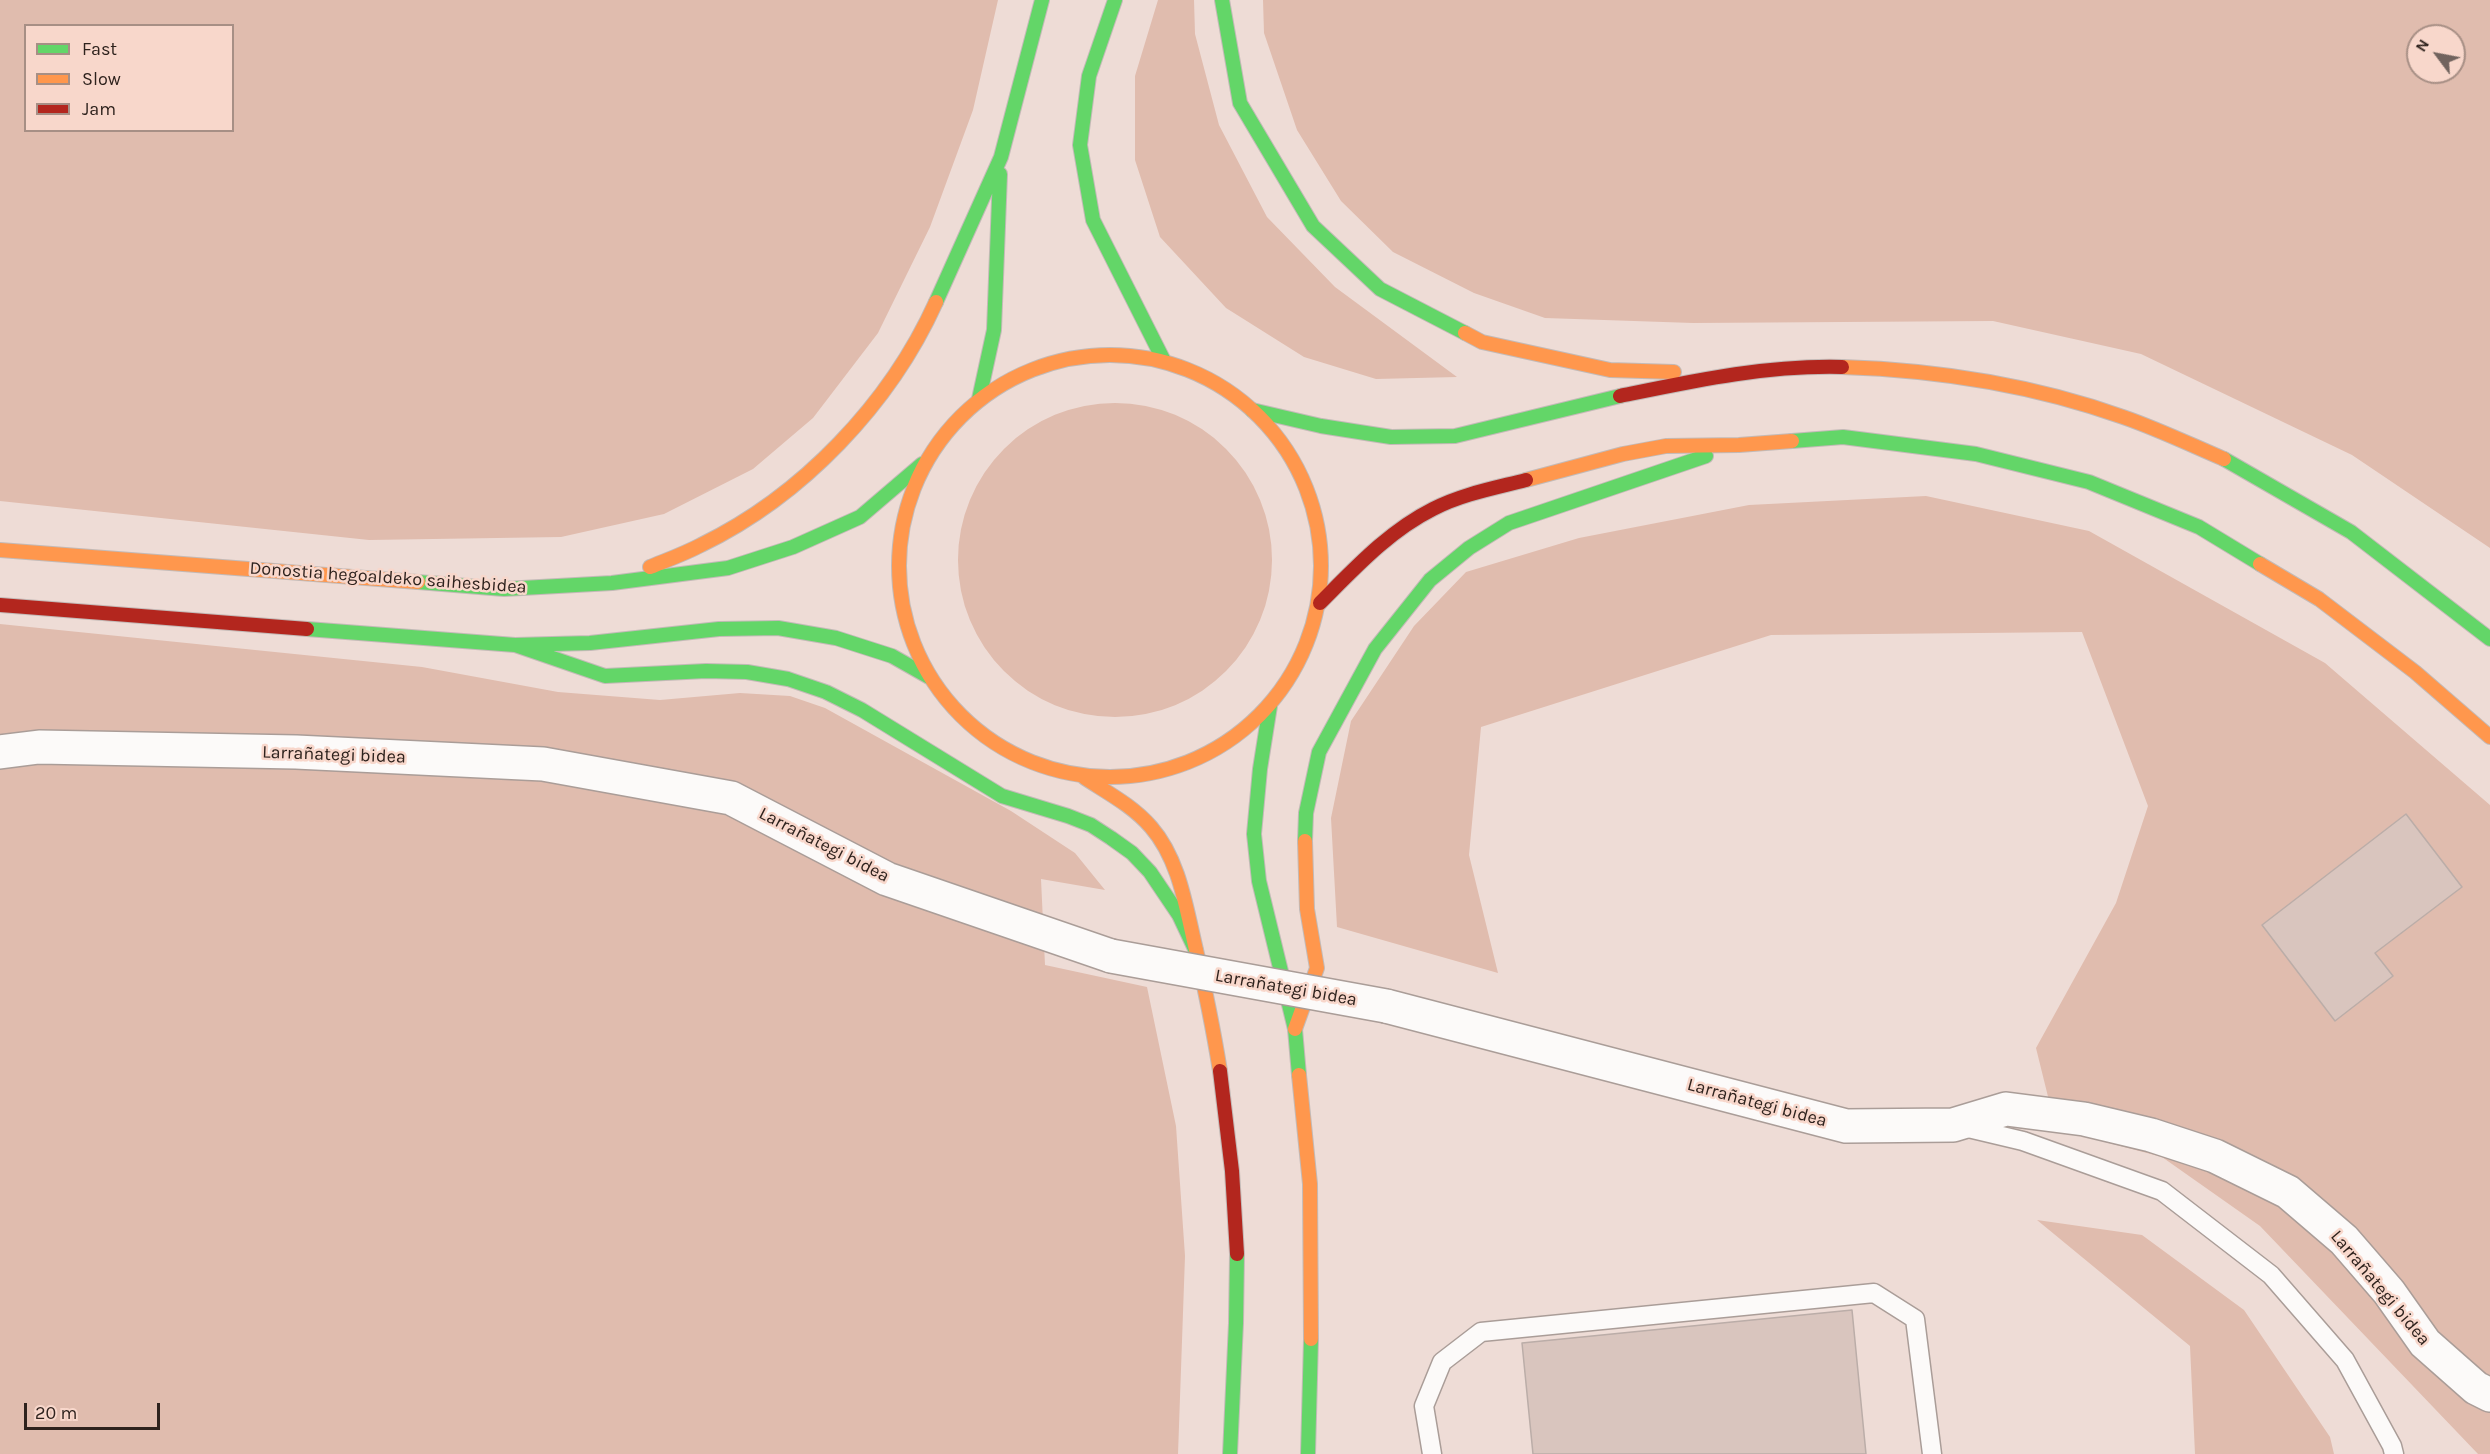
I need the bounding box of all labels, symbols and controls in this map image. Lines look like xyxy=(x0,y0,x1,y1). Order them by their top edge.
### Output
legend xyxy=(24,24,234,132)
north arrow xyxy=(2406,24,2466,84)
text: N xyxy=(2411,35,2433,55)
text: Fast xyxy=(82,38,117,60)
text: Slow xyxy=(82,68,121,90)
text: Jam xyxy=(82,98,116,120)
street label: Donostia hegoaldeko saihesbidea xyxy=(249,558,527,598)
street label: Larrañategi bidea xyxy=(262,742,406,768)
street label: Larrañategi bidea xyxy=(755,803,893,887)
street label: Larrañategi bidea xyxy=(1213,965,1359,1011)
street label: Larrañategi bidea xyxy=(1685,1074,1829,1132)
street label: Larrañategi bidea xyxy=(2326,1226,2434,1350)
scale bar xyxy=(27,1391,164,1429)
text: 20 m xyxy=(35,1402,77,1424)

